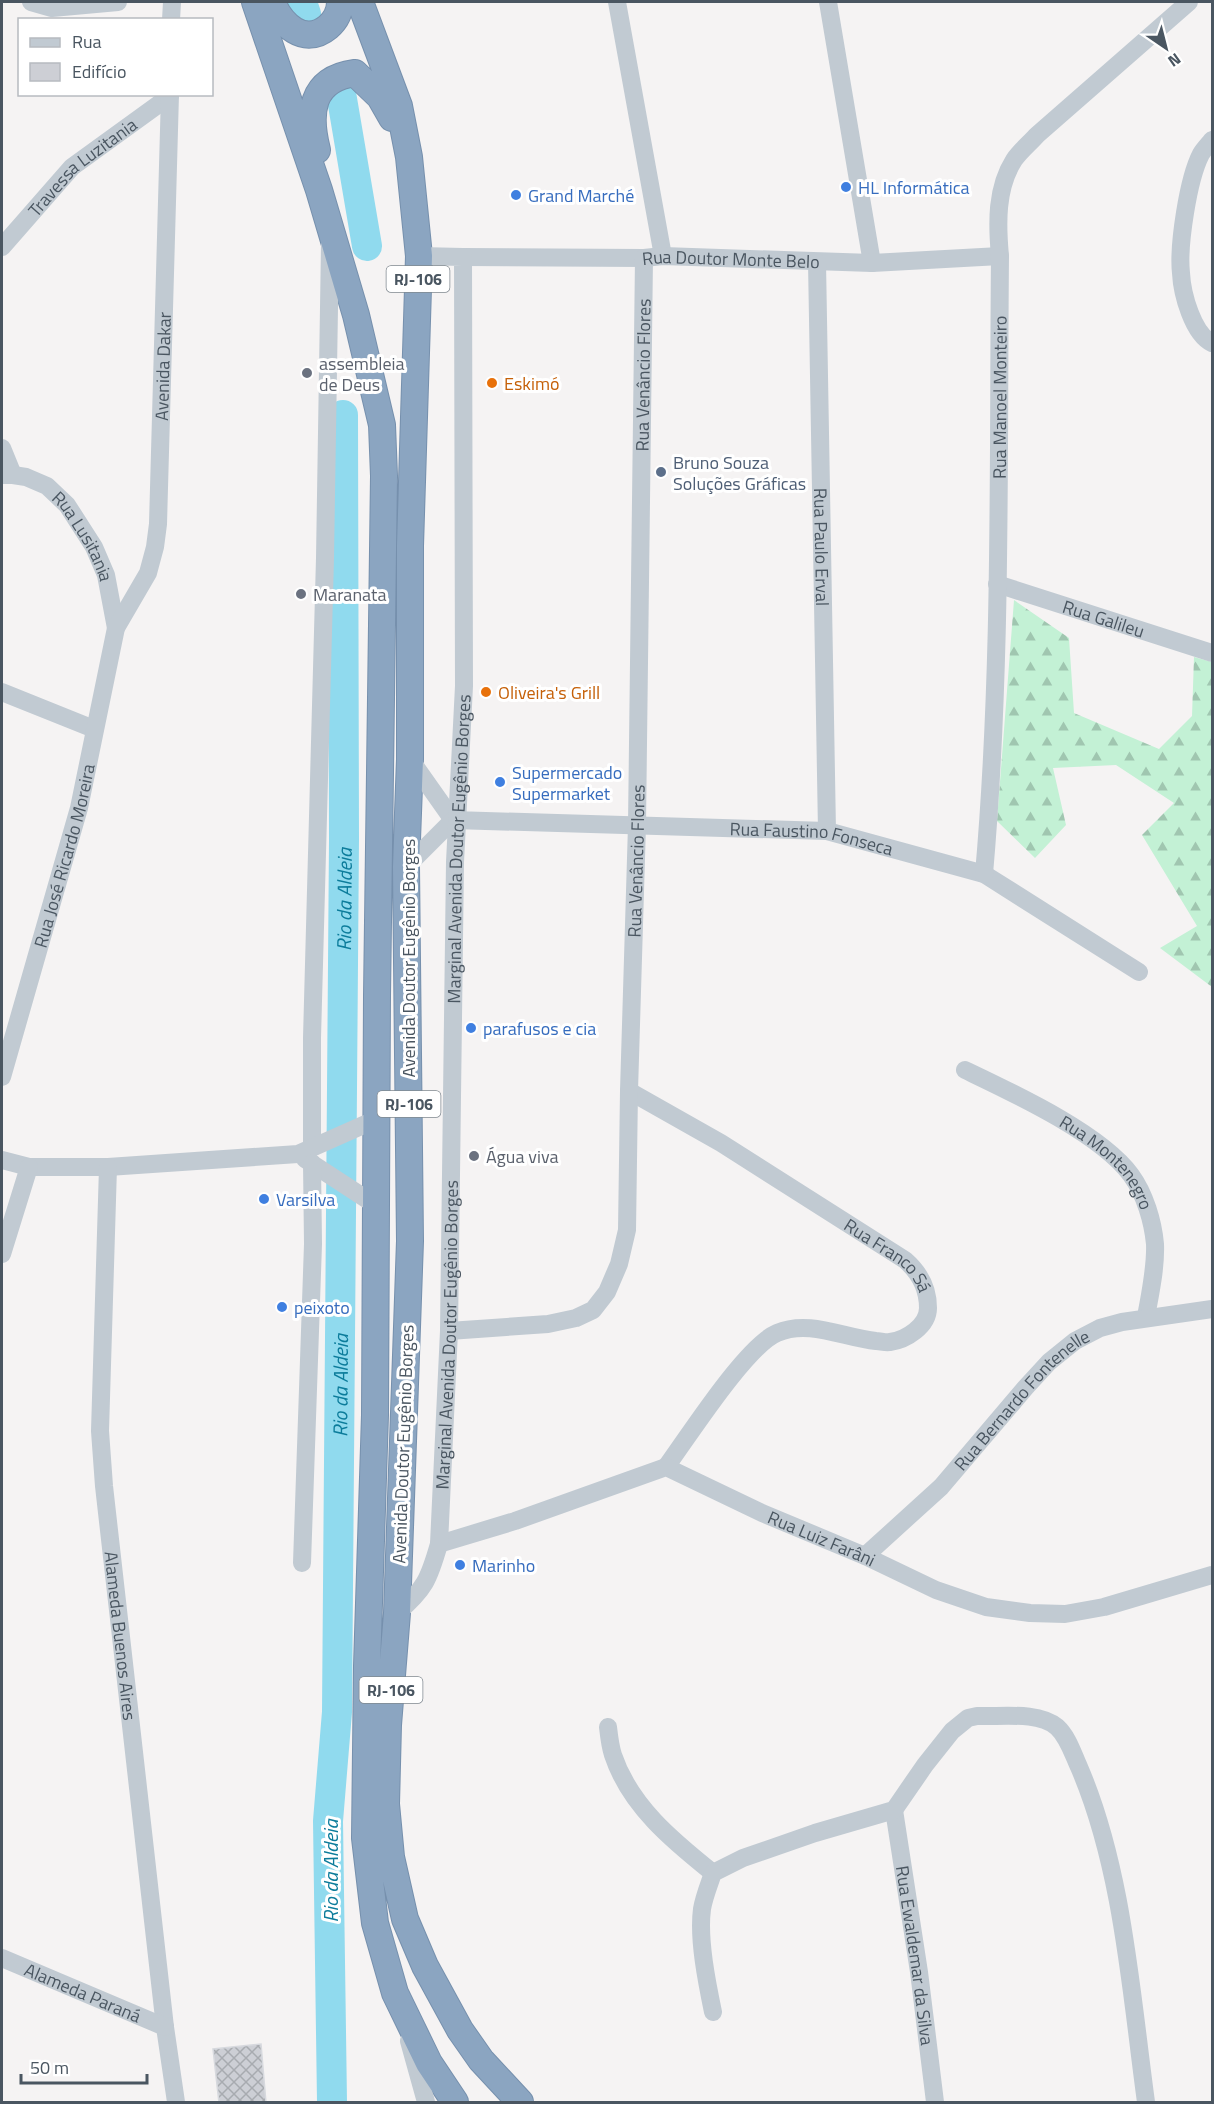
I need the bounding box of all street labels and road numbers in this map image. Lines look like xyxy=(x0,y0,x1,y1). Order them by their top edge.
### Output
street label: Travessa Luzitania xyxy=(21,111,142,222)
street label: Rua Doutor Monte Belo xyxy=(641,242,820,275)
road number: RJ-106 xyxy=(386,266,450,292)
street label: Rua Venâncio Flores xyxy=(628,298,657,452)
street label: Avenida Dakar xyxy=(147,312,177,421)
street label: Rua Manoel Monteiro xyxy=(985,316,1013,479)
street label: Rua Lusitania xyxy=(46,484,120,583)
street label: Rua Paulo Erval xyxy=(807,488,837,606)
street label: Rua Galileu xyxy=(1059,592,1148,644)
street label: Marginal Avenida Doutor Eugênio Borges xyxy=(440,694,477,1004)
street label: Rua José Ricardo Moreira xyxy=(26,761,101,951)
street label: Rua Venâncio Flores xyxy=(620,784,651,938)
street label: Rua Faustino Fonseca xyxy=(729,815,896,862)
street label: Avenida Doutor Eugênio Borges xyxy=(395,839,422,1077)
road number: RJ-106 xyxy=(378,1091,440,1117)
street label: Rua Montenegro xyxy=(1055,1108,1160,1213)
street label: Marginal Avenida Doutor Eugênio Borges xyxy=(428,1180,464,1490)
street label: Rua Franco Sá xyxy=(839,1211,939,1296)
street label: Rua Bernardo Fontenelle xyxy=(947,1322,1094,1476)
street label: Avenida Doutor Eugênio Borges xyxy=(385,1324,421,1564)
street label: Rua Luiz Farâni xyxy=(764,1503,880,1573)
street label: Alameda Buenos Aires xyxy=(98,1550,144,1722)
road number: RJ-106 xyxy=(360,1677,422,1703)
street label: Rua Ewaldemar da Silva xyxy=(889,1864,941,2047)
street label: Alameda Paraná xyxy=(21,1956,145,2029)

